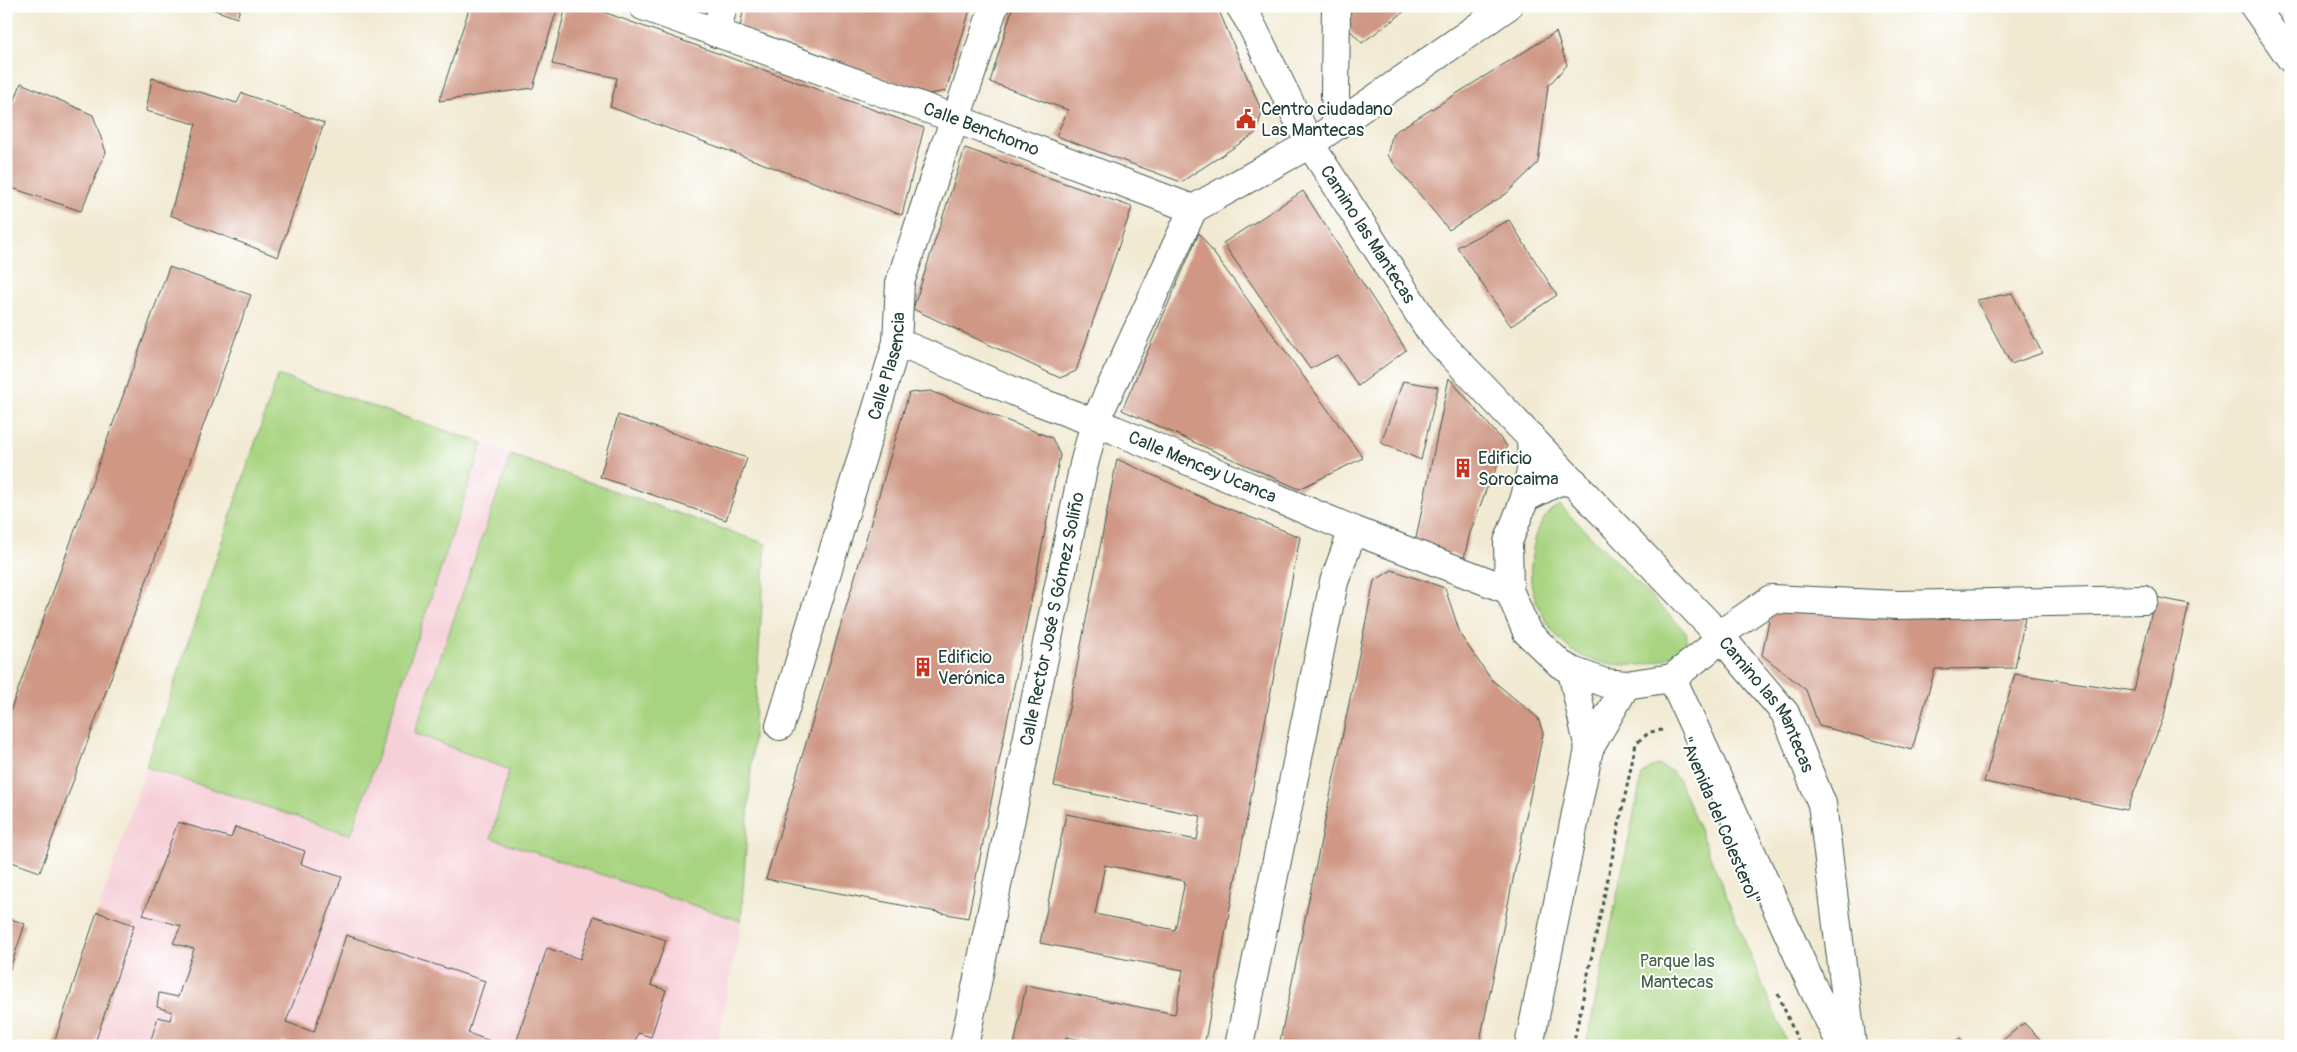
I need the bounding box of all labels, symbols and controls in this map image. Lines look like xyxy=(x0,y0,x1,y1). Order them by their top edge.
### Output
street label: Calle Benchomo xyxy=(920,97,1043,161)
place label: Centro ciudadano Las Mantecas xyxy=(1261,98,1393,142)
public building icon: Centro ciudadano Las Mantecas xyxy=(1235,108,1257,130)
street label: Camino las Mantecas xyxy=(1315,161,1421,308)
street label: Calle Plasencia xyxy=(862,311,910,423)
street label: Calle Mencey Ucanca xyxy=(1125,425,1280,508)
place label: Edificio Sorocaima xyxy=(1478,447,1559,491)
building icon: Edificio Sorocaima xyxy=(1452,457,1474,479)
street label: Calle Rector José S Gómez Soliño xyxy=(1015,490,1089,748)
street label: Camino las Mantecas xyxy=(1714,632,1819,776)
place label: Edificio Verónica xyxy=(938,646,1005,690)
building icon: Edificio Verónica xyxy=(912,656,934,678)
street label: "Avenida del Colesterol" xyxy=(1674,733,1766,909)
park label: Parque las Mantecas xyxy=(1640,950,1714,994)

